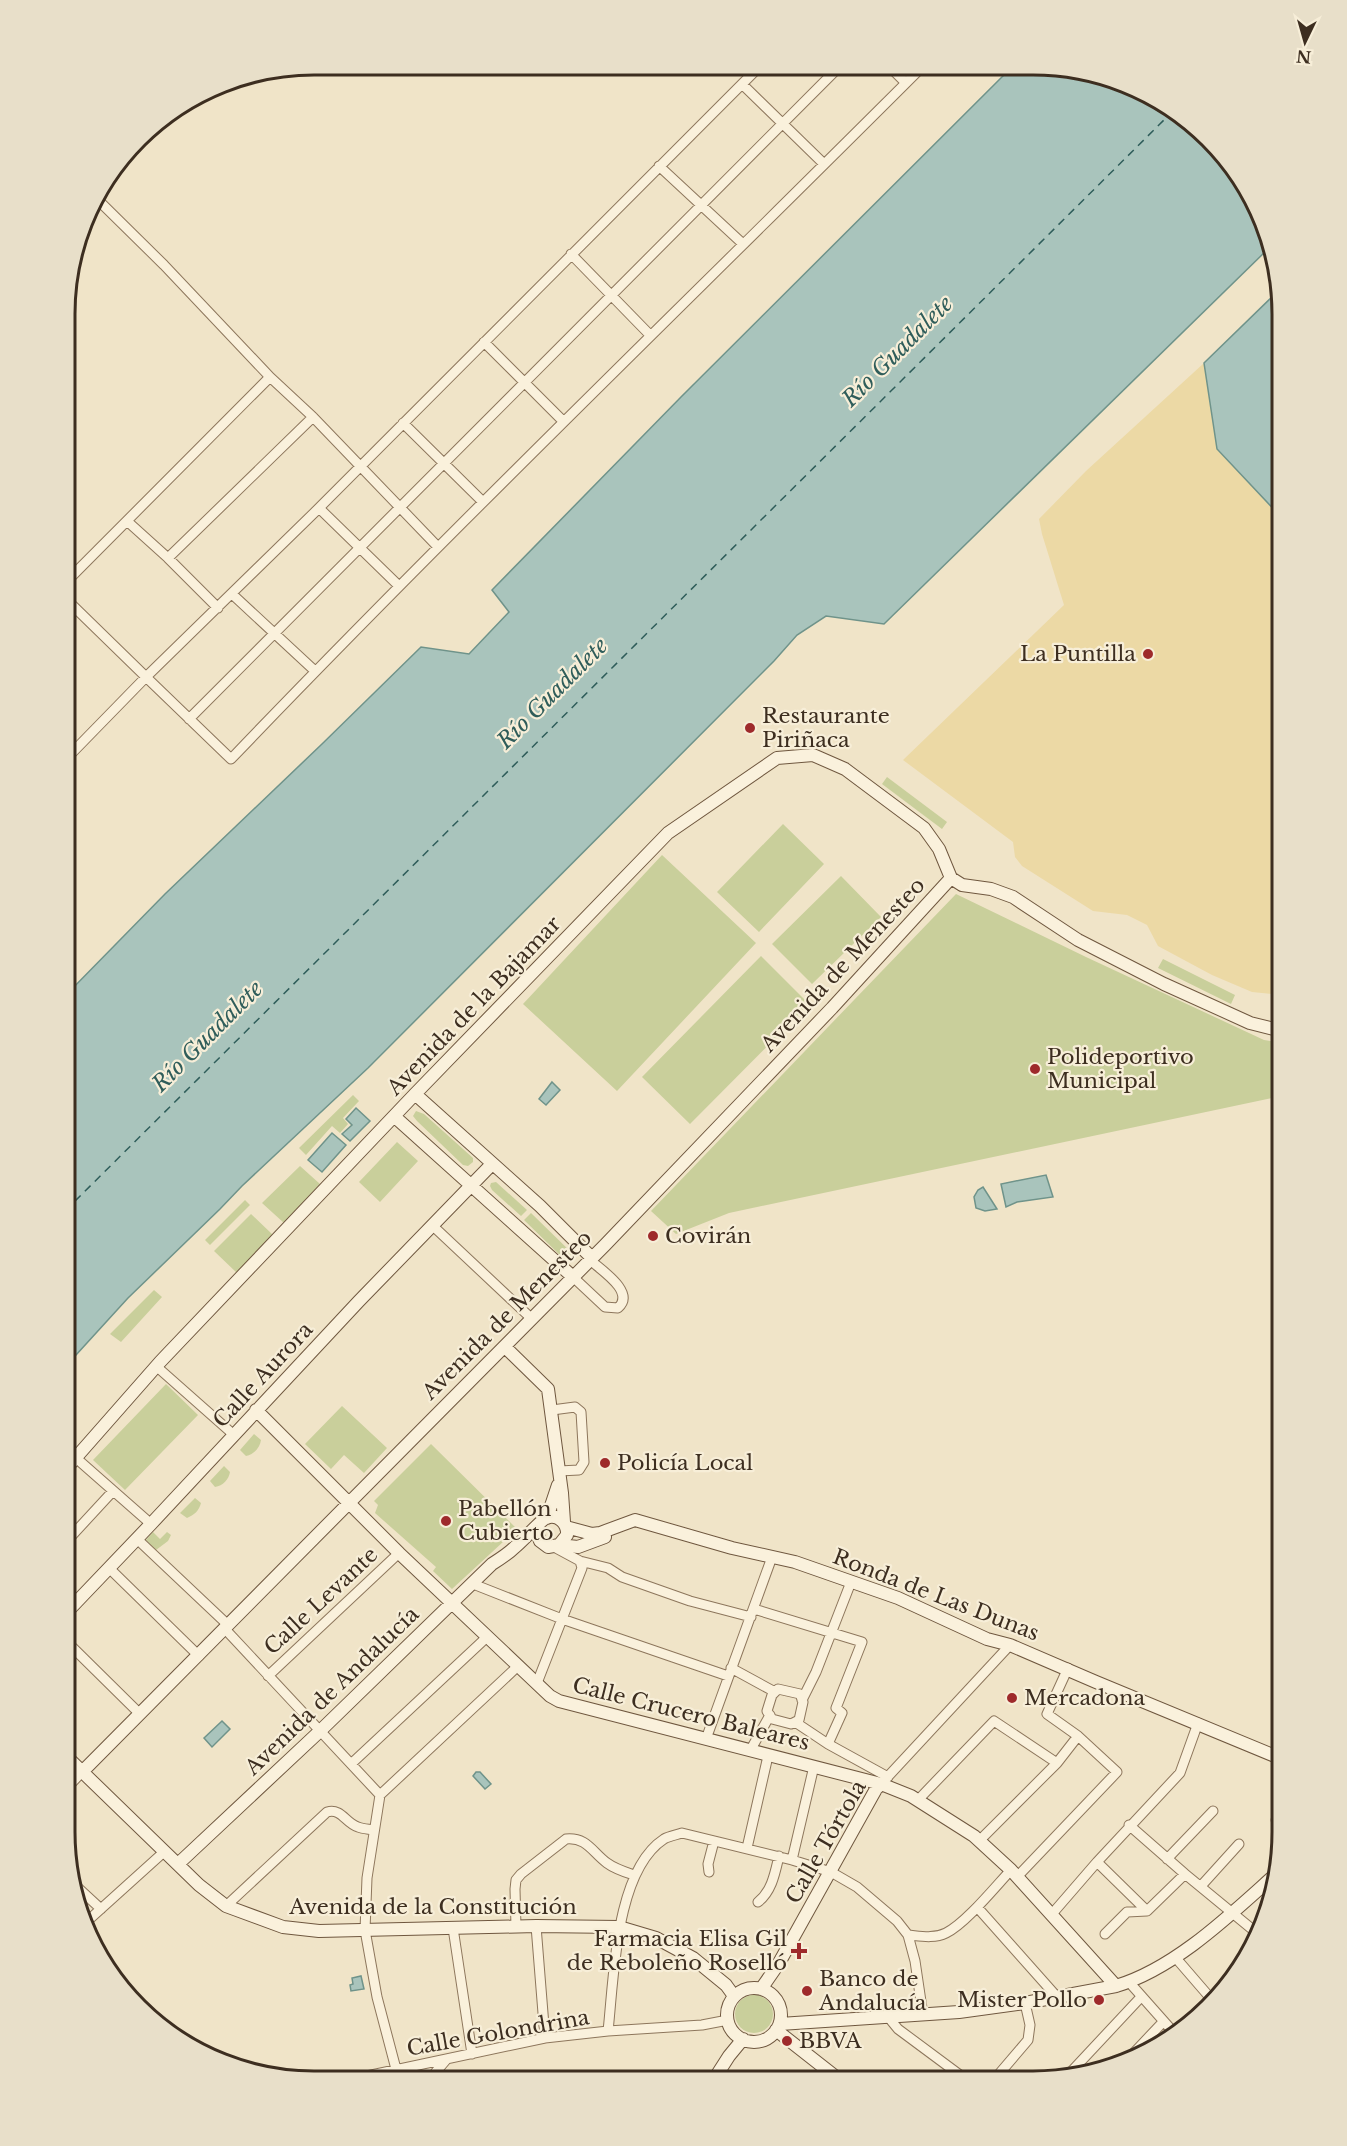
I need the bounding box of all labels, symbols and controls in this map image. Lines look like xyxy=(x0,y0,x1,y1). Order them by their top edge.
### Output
north arrow xyxy=(1275,12,1335,72)
text: N xyxy=(1295,46,1312,68)
water label: Río Guadalete xyxy=(836,290,958,413)
water label: Río Guadalete xyxy=(491,632,613,755)
place label: La Puntilla xyxy=(1020,641,1136,667)
marker: La Puntilla xyxy=(1141,647,1155,661)
place label: Restaurante Piriñaca xyxy=(762,703,890,753)
marker: Restaurante Piriñaca xyxy=(743,721,757,735)
street label: Avenida de Menesteo xyxy=(755,872,931,1058)
street label: Avenida de la Bajamar xyxy=(381,911,566,1102)
water label: Río Guadalete xyxy=(146,975,268,1098)
place label: Polideportivo Municipal xyxy=(1047,1044,1194,1094)
marker: Polideportivo Municipal xyxy=(1028,1062,1042,1076)
place label: Covirán xyxy=(665,1223,751,1249)
street label: Avenida de Menesteo xyxy=(416,1225,597,1406)
marker: Covirán xyxy=(646,1229,660,1243)
street label: Calle Aurora xyxy=(208,1317,319,1433)
place label: Policía Local xyxy=(617,1450,753,1476)
marker: Policía Local xyxy=(598,1456,612,1470)
place label: Pabellón Cubierto xyxy=(458,1496,554,1546)
marker: Pabellón Cubierto xyxy=(439,1514,453,1528)
street label: Calle Levante xyxy=(259,1542,383,1660)
street label: Ronda de Las Dunas xyxy=(829,1544,1043,1646)
street label: Avenida de Andalucía xyxy=(239,1601,425,1781)
street label: Calle Crucero Baleares xyxy=(570,1672,812,1756)
place label: Mercadona xyxy=(1024,1685,1145,1711)
marker: Mercadona xyxy=(1005,1691,1019,1705)
street label: Calle Tórtola xyxy=(780,1775,872,1908)
street label: Avenida de la Constitución xyxy=(288,1894,577,1920)
place label: Farmacia Elisa Gil de Reboleño Roselló xyxy=(567,1926,787,1976)
marker: Farmacia Elisa Gil de Reboleño Roselló xyxy=(792,1944,806,1958)
place label: Banco de Andalucía xyxy=(818,1966,927,2016)
marker: Banco de Andalucía xyxy=(800,1984,814,1998)
place label: Mister Pollo xyxy=(957,1987,1087,2013)
marker: Mister Pollo xyxy=(1092,1993,1106,2007)
street label: Calle Golondrina xyxy=(405,2004,592,2062)
place label: BBVA xyxy=(799,2028,862,2054)
marker: BBVA xyxy=(780,2034,794,2048)

